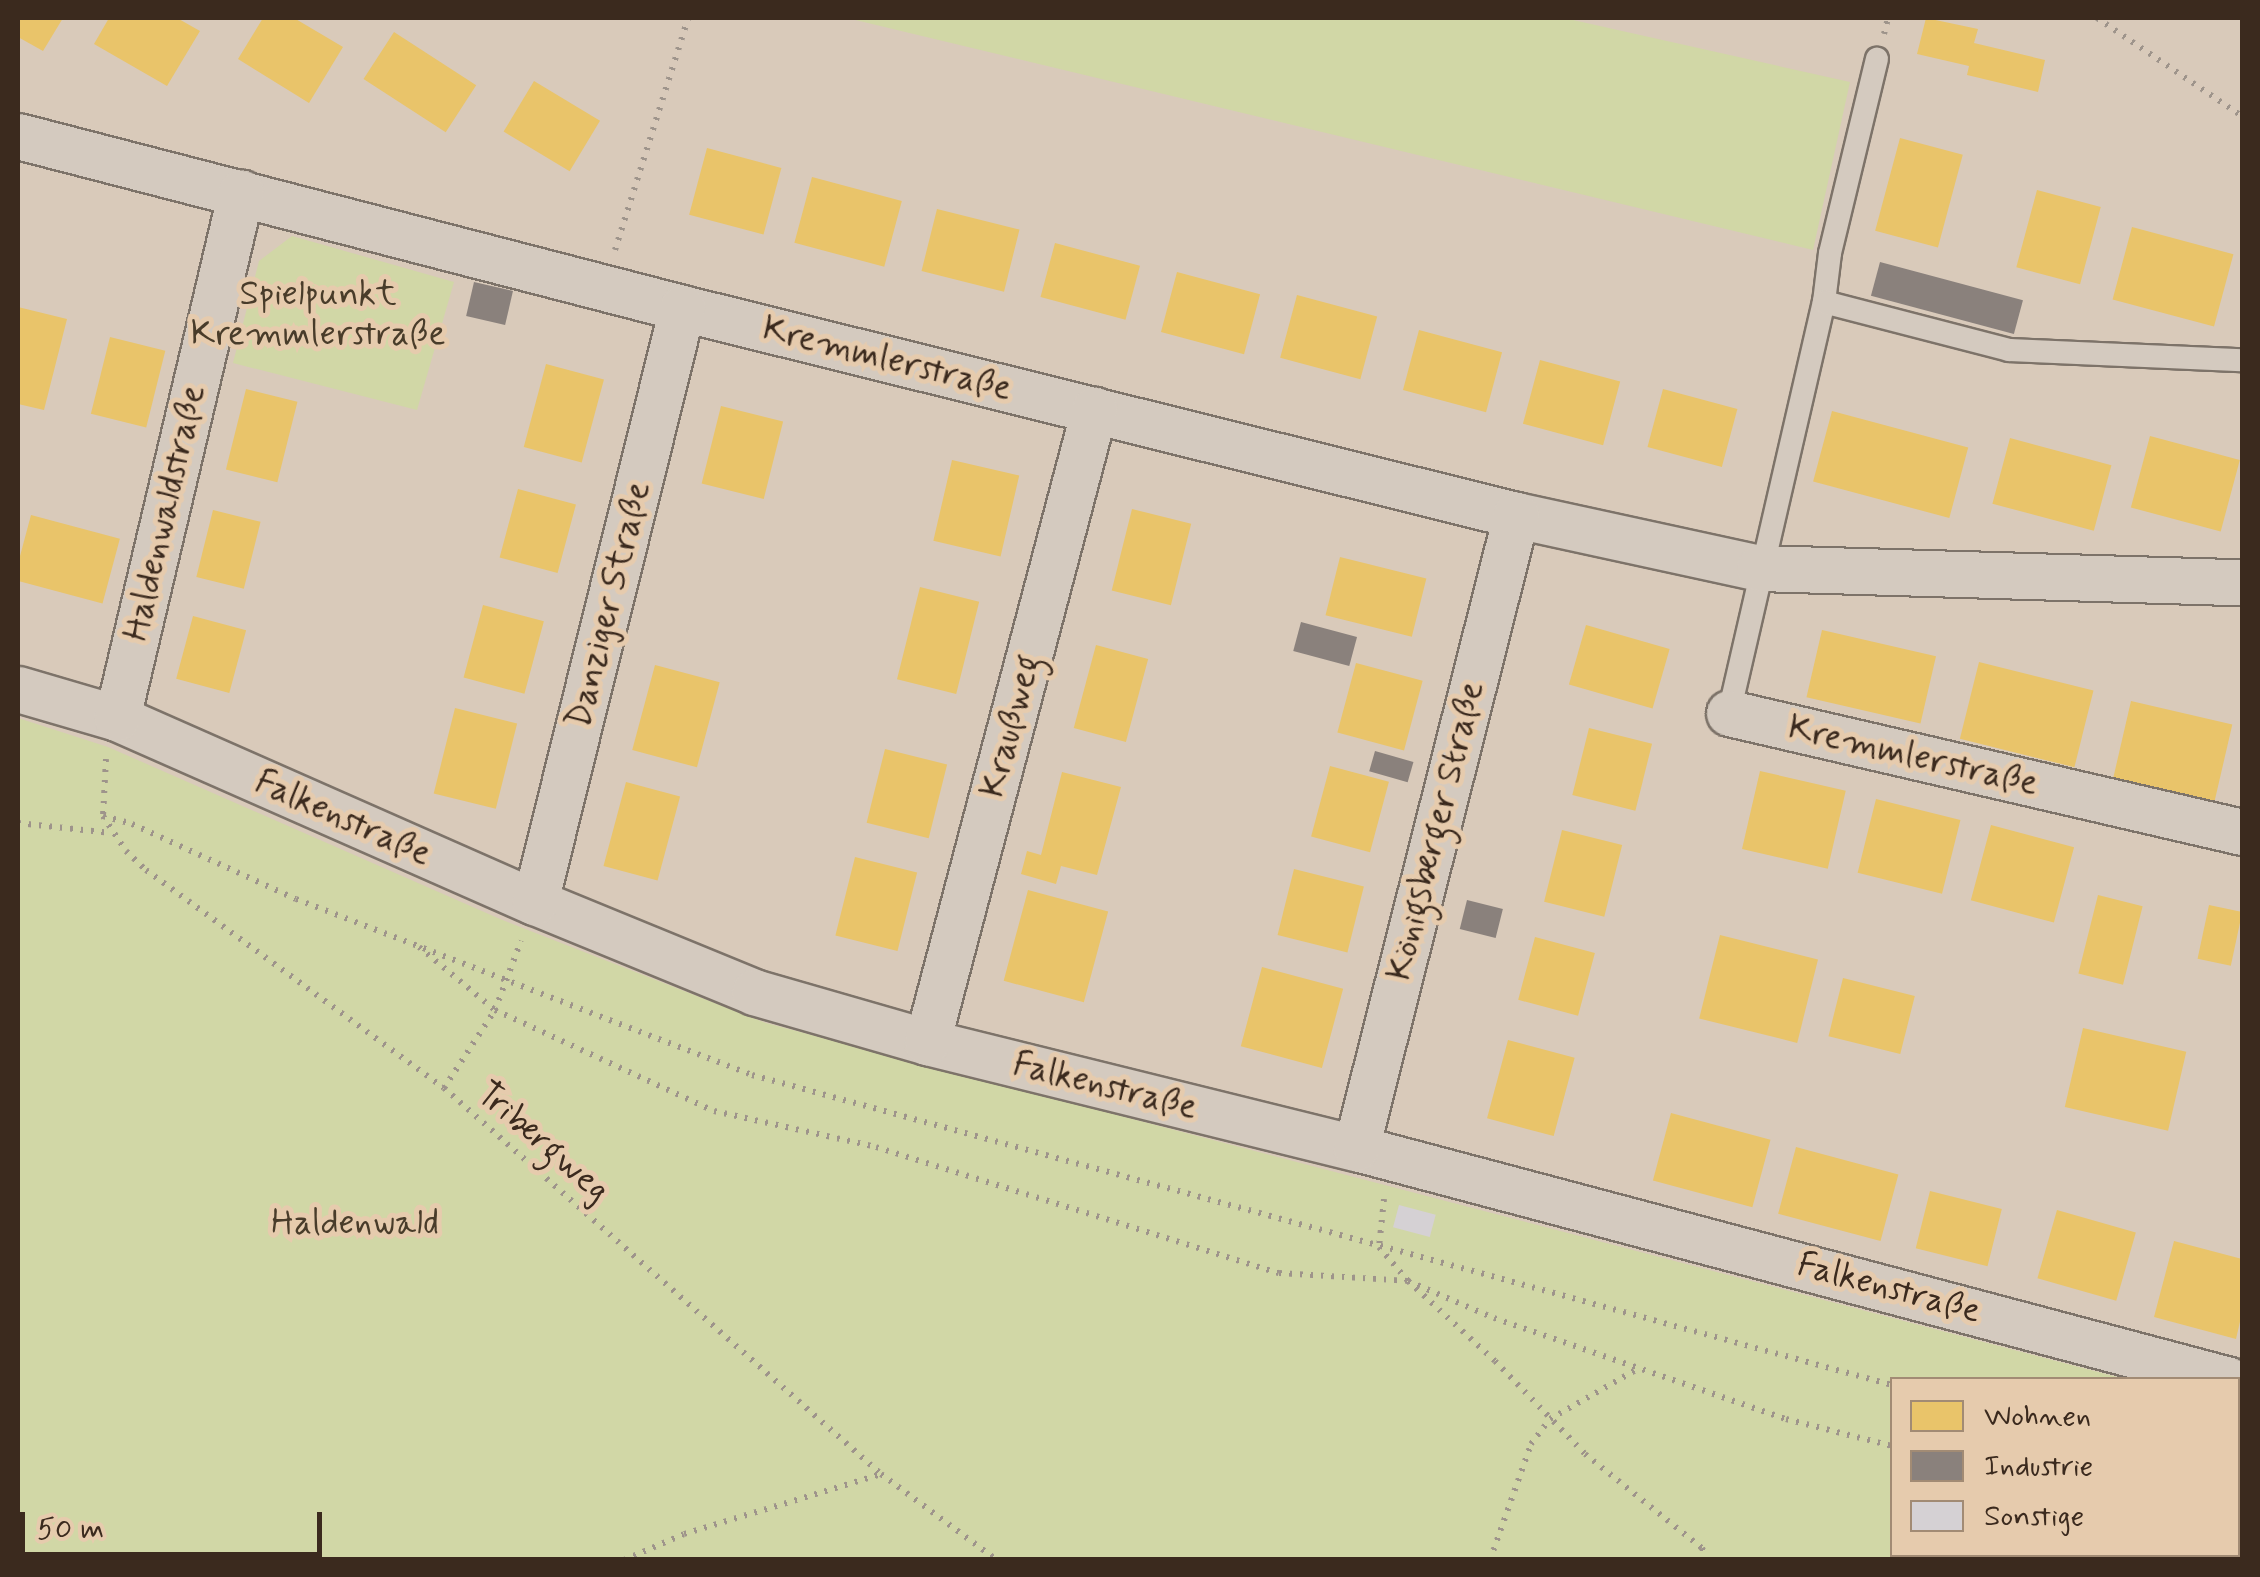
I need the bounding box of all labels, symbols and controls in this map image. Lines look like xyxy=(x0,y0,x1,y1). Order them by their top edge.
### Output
park label: Spielpunkt Kremmlerstraße xyxy=(190,273,446,355)
street label: Kremmlerstraße xyxy=(758,308,1016,410)
street label: Haldenwaldstraße xyxy=(115,381,215,645)
street label: Danziger Straße xyxy=(559,480,659,730)
street label: Kraußweg xyxy=(972,650,1050,802)
street label: Königsberger Straße xyxy=(1379,677,1493,985)
street label: Kremmlerstraße xyxy=(1784,707,2042,805)
street label: Falkenstraße xyxy=(249,761,437,875)
street label: Falkenstraße xyxy=(1009,1043,1201,1129)
street label: Tribergweg xyxy=(468,1073,618,1211)
park label: Haldenwald xyxy=(271,1202,439,1244)
street label: Falkenstraße xyxy=(1793,1243,1985,1333)
legend xyxy=(1890,1377,2240,1557)
text: Wohnen xyxy=(1984,1397,2091,1436)
text: Industrie xyxy=(1984,1447,2093,1486)
scale bar xyxy=(25,1492,328,1554)
text: Sonstige xyxy=(1984,1497,2084,1536)
text: 50 m xyxy=(37,1510,104,1549)

